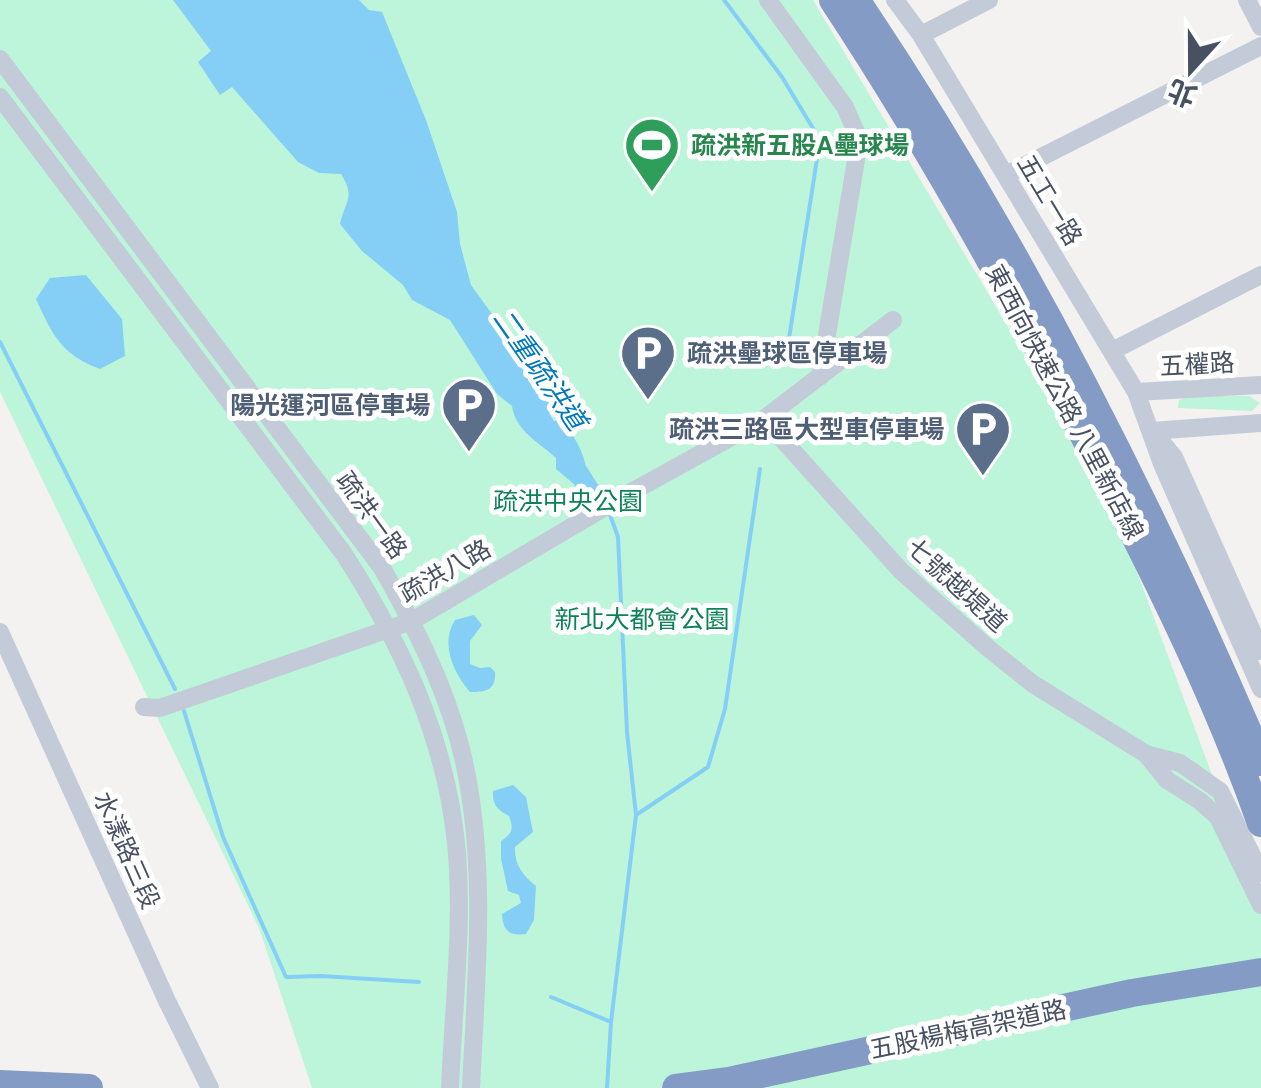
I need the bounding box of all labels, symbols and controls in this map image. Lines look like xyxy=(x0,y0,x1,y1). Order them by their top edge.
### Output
north arrow xyxy=(1141,20,1241,120)
text: 北 xyxy=(1163,71,1202,115)
sports icon: 疏洪新五股A壘球場 xyxy=(622,115,682,194)
place label: 疏洪新五股A壘球場 xyxy=(691,129,909,162)
street label: 五工一路 xyxy=(1010,149,1089,252)
street label: 東西向快速公路 八里新店線 xyxy=(978,259,1151,545)
water label: 二重疏洪道 xyxy=(484,301,597,441)
parking icon: 疏洪壘球區停車場 xyxy=(618,323,678,402)
place label: 疏洪壘球區停車場 xyxy=(687,337,887,370)
street label: 五權路 xyxy=(1159,346,1235,383)
parking icon: 陽光運河區停車場 xyxy=(439,375,499,454)
place label: 陽光運河區停車場 xyxy=(230,389,430,422)
parking icon: 疏洪三路區大型車停車場 xyxy=(953,399,1013,478)
place label: 疏洪三路區大型車停車場 xyxy=(669,413,944,446)
street label: 疏洪一路 xyxy=(329,465,414,565)
park label: 疏洪中央公園 xyxy=(493,485,643,518)
street label: 七號越堤道 xyxy=(899,531,1014,639)
street label: 疏洪八路 xyxy=(394,532,497,611)
park label: 新北大都會公園 xyxy=(554,603,730,636)
street label: 水漾路三段 xyxy=(86,786,167,914)
street label: 五股楊梅高架道路 xyxy=(867,993,1069,1066)

